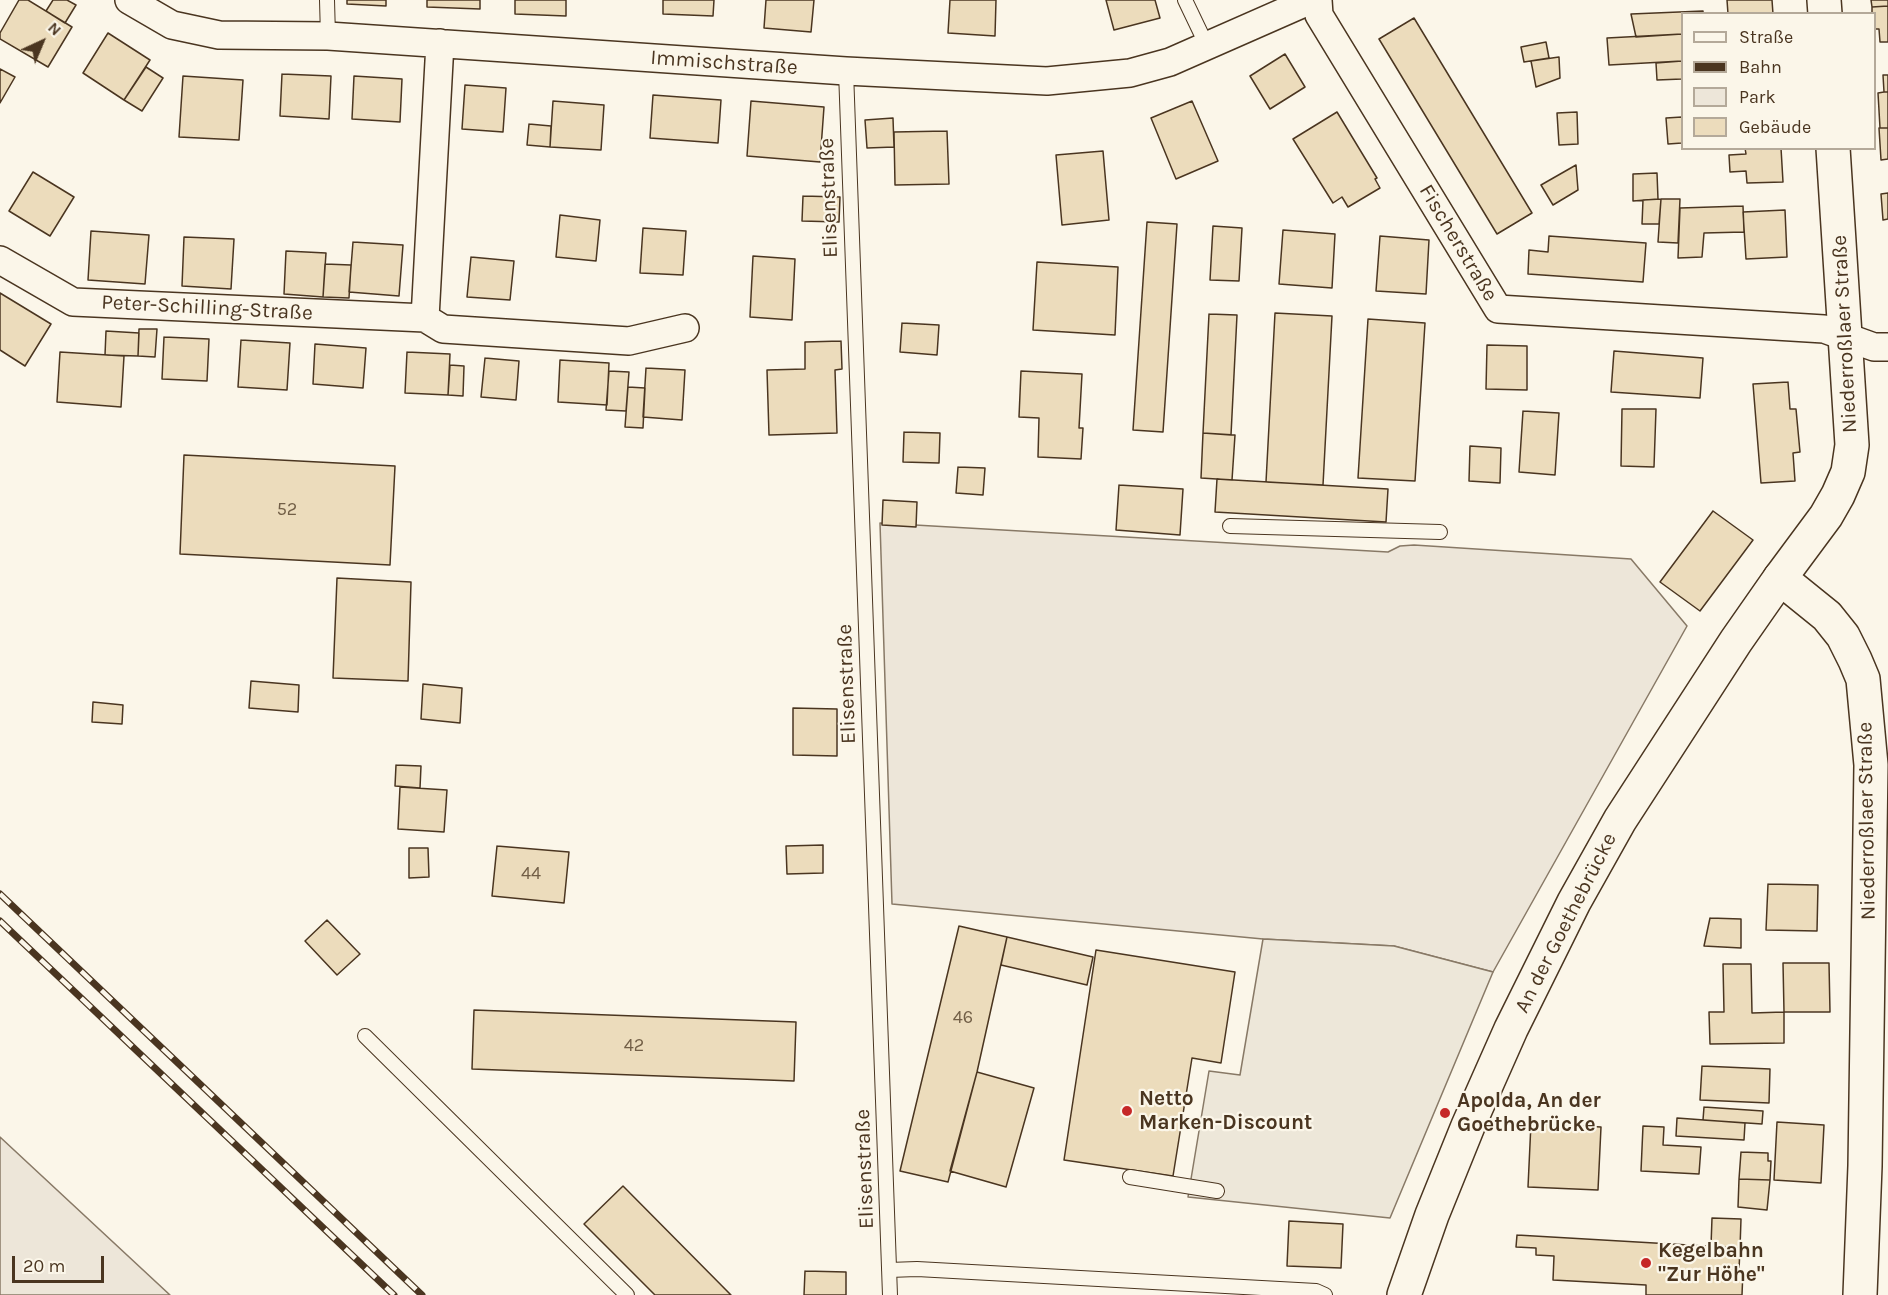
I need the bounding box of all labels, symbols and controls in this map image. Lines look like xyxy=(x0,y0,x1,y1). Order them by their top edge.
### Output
north arrow xyxy=(12,12,72,72)
legend xyxy=(1681,12,1876,150)
text: N xyxy=(44,18,66,40)
text: Straße xyxy=(1739,26,1793,48)
street label: Immischstraße xyxy=(649,45,799,81)
text: Bahn xyxy=(1739,56,1782,78)
text: Park xyxy=(1739,86,1776,108)
text: Gebäude xyxy=(1739,116,1811,138)
street label: Elisenstraße xyxy=(814,138,844,258)
street label: Fischerstraße xyxy=(1413,180,1503,306)
street label: Niederroßlaer Straße xyxy=(1827,234,1863,434)
street label: Peter-Schilling-Straße xyxy=(101,290,313,326)
house number: 52 xyxy=(277,499,297,521)
street label: Elisenstraße xyxy=(832,624,862,744)
street label: Niederroßlaer Straße xyxy=(1853,722,1881,920)
street label: An der Goethebrücke xyxy=(1510,829,1622,1017)
house number: 44 xyxy=(521,863,541,885)
house number: 46 xyxy=(953,1007,973,1029)
house number: 42 xyxy=(624,1035,644,1057)
place label: Netto Marken-Discount xyxy=(1139,1086,1312,1136)
place label: Apolda, An der Goethebrücke xyxy=(1457,1088,1601,1138)
marker: Netto Marken-Discount xyxy=(1120,1104,1134,1118)
marker: Apolda, An der Goethebrücke xyxy=(1438,1106,1452,1120)
street label: Elisenstraße xyxy=(850,1109,880,1229)
place label: Kegelbahn "Zur Höhe" xyxy=(1658,1238,1765,1288)
scale bar xyxy=(15,1244,106,1282)
text: 20 m xyxy=(23,1255,65,1277)
marker: Kegelbahn "Zur Höhe" xyxy=(1639,1256,1653,1270)

